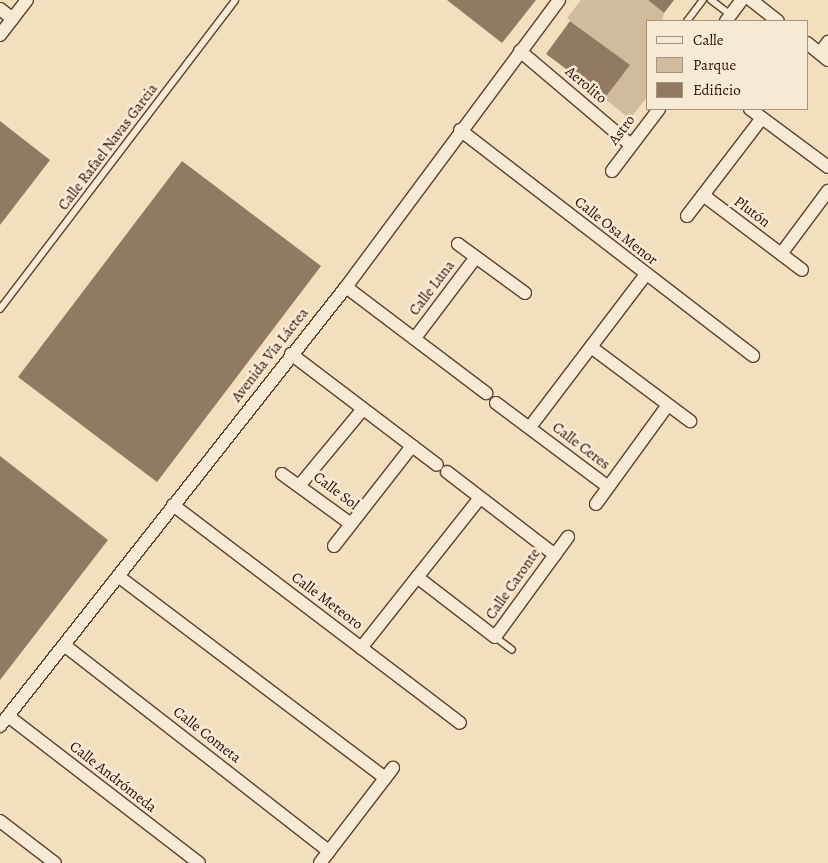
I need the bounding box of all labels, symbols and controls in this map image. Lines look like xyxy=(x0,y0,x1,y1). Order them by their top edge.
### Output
legend xyxy=(646,20,808,110)
text: Calle xyxy=(693,30,723,50)
text: Parque xyxy=(693,55,736,75)
street label: Aerolito xyxy=(562,62,610,108)
street label: Calle Rafael Navas Garcia xyxy=(54,80,162,214)
text: Edificio xyxy=(693,80,741,100)
street label: Astro xyxy=(605,111,639,149)
street label: Calle Osa Menor xyxy=(571,193,661,269)
street label: Plutón xyxy=(730,193,774,231)
street label: Calle Luna xyxy=(405,257,459,319)
street label: Avenida Vía Láctea xyxy=(228,304,312,406)
street label: Calle Ceres xyxy=(549,418,613,474)
street label: Calle Sol xyxy=(310,468,362,514)
street label: Calle Caronte xyxy=(482,545,544,623)
street label: Calle Meteoro xyxy=(288,568,366,634)
street label: Calle Cometa xyxy=(170,703,244,767)
street label: Calle Andrómeda xyxy=(66,737,160,817)

